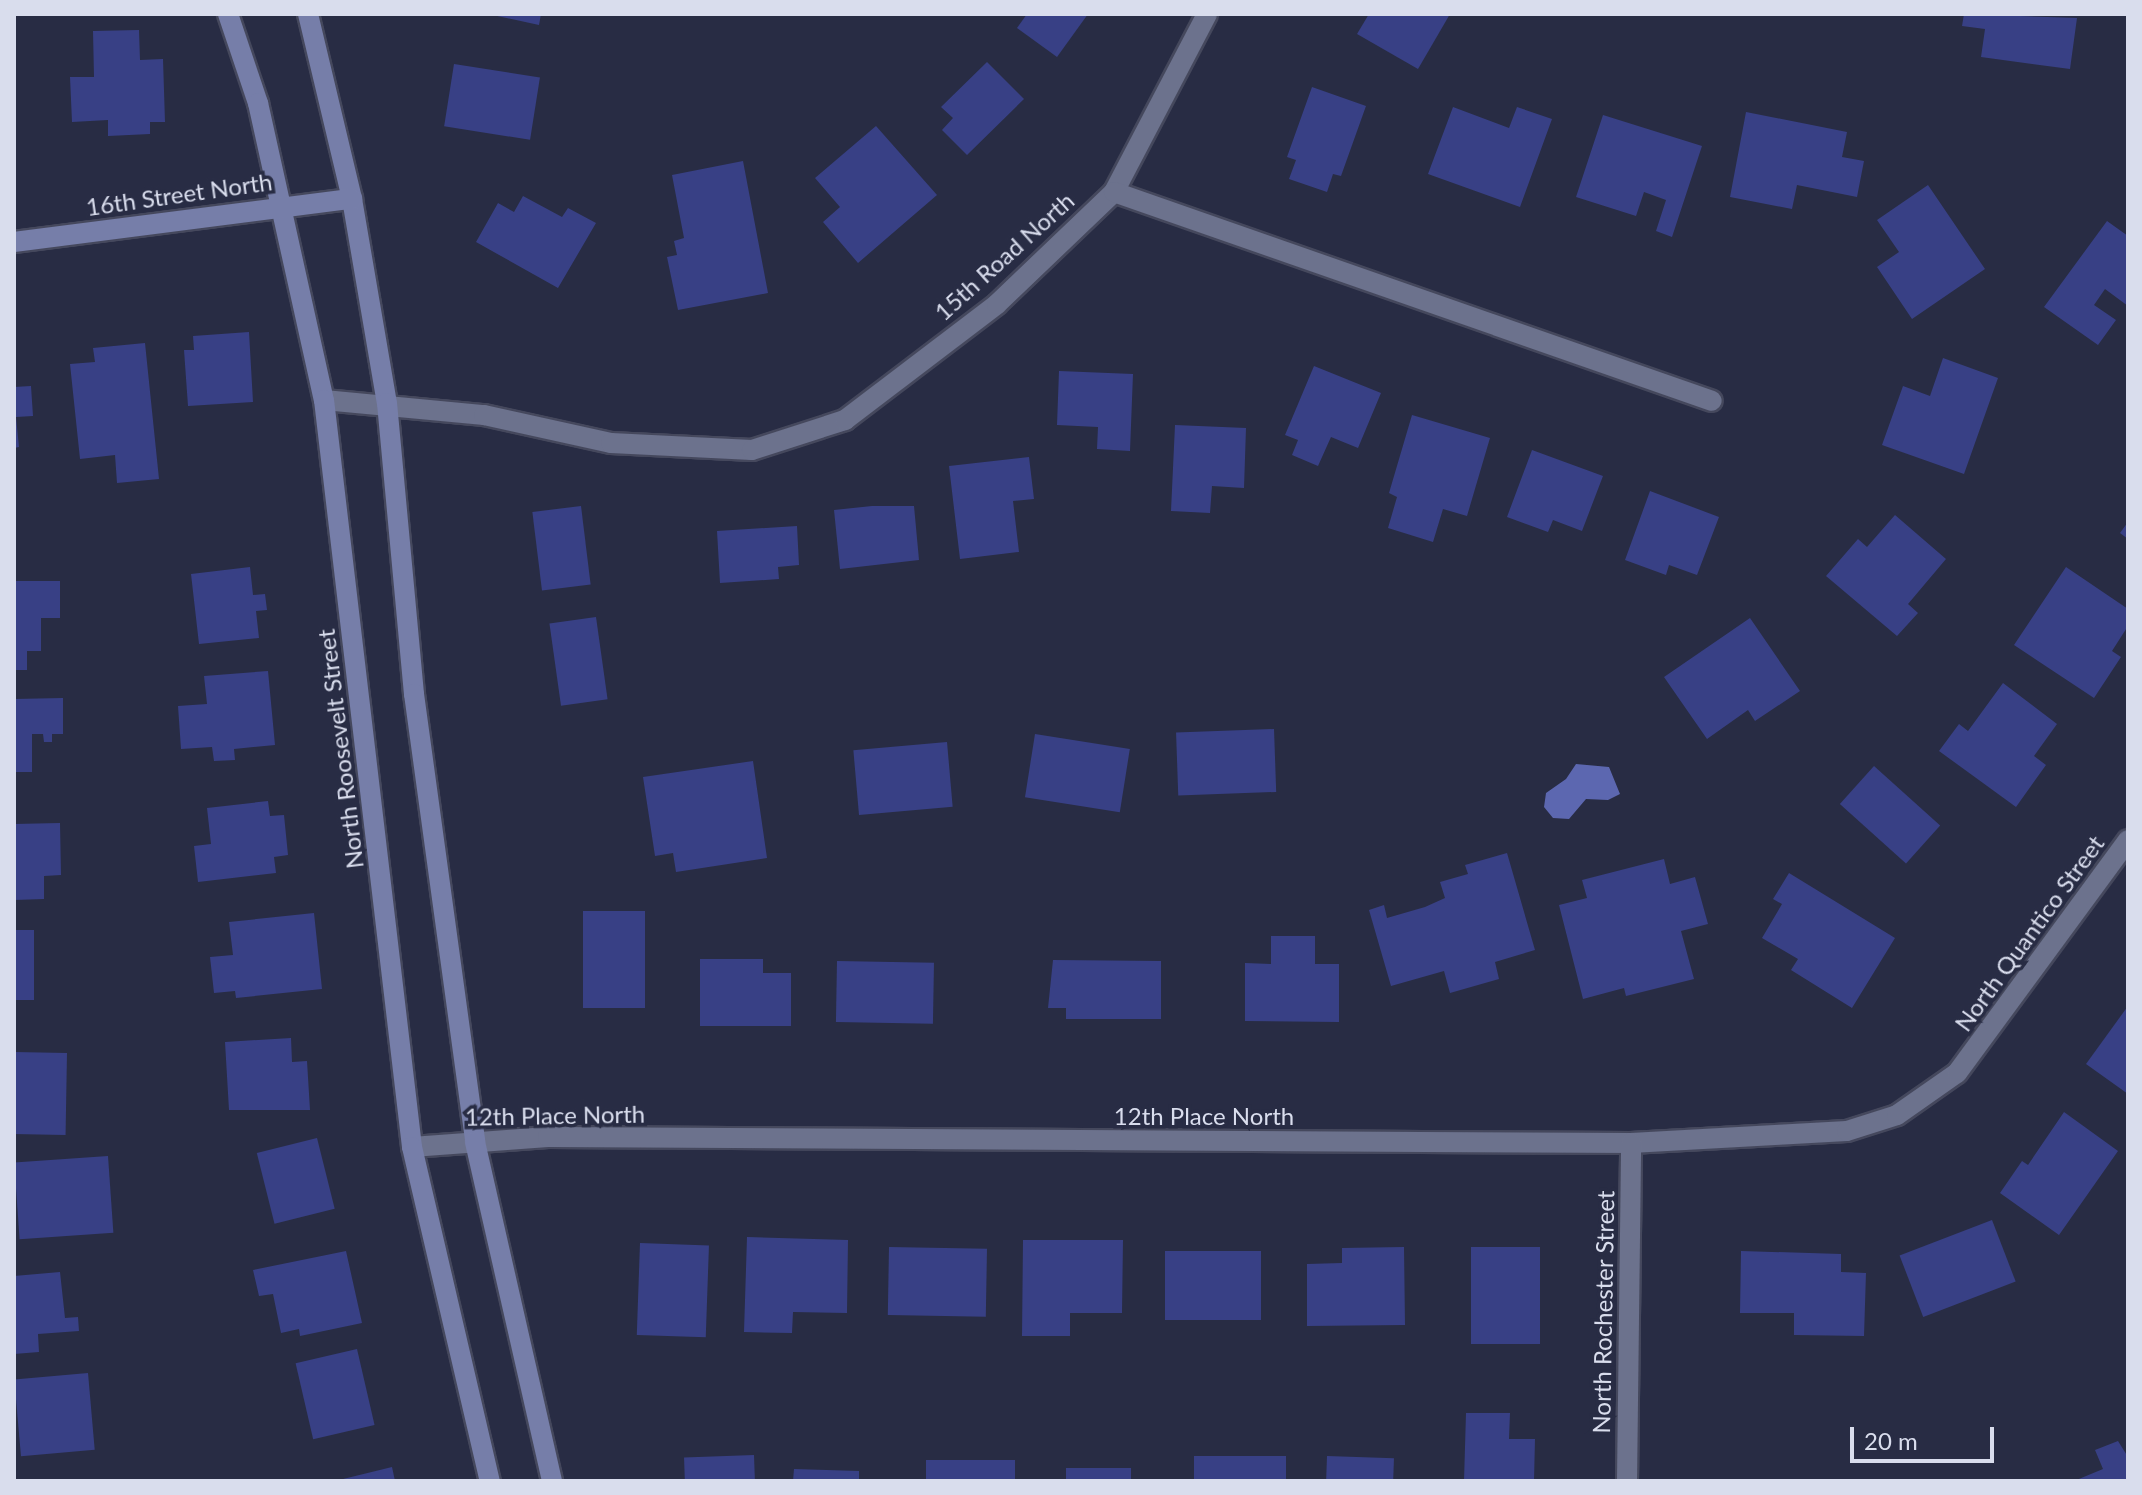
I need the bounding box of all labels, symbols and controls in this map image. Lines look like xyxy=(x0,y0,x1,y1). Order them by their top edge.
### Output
street label: 16th Street North xyxy=(84,167,274,221)
street label: 15th Road North xyxy=(928,186,1080,326)
street label: North Roosevelt Street xyxy=(311,628,369,870)
street label: North Quantico Street xyxy=(1948,829,2110,1037)
street label: 12th Place North xyxy=(465,1099,645,1131)
street label: 12th Place North xyxy=(1114,1102,1294,1130)
street label: North Rochester Street xyxy=(1586,1190,1620,1434)
scale bar xyxy=(1854,1411,1998,1461)
text: 20 m xyxy=(1864,1426,1918,1455)

